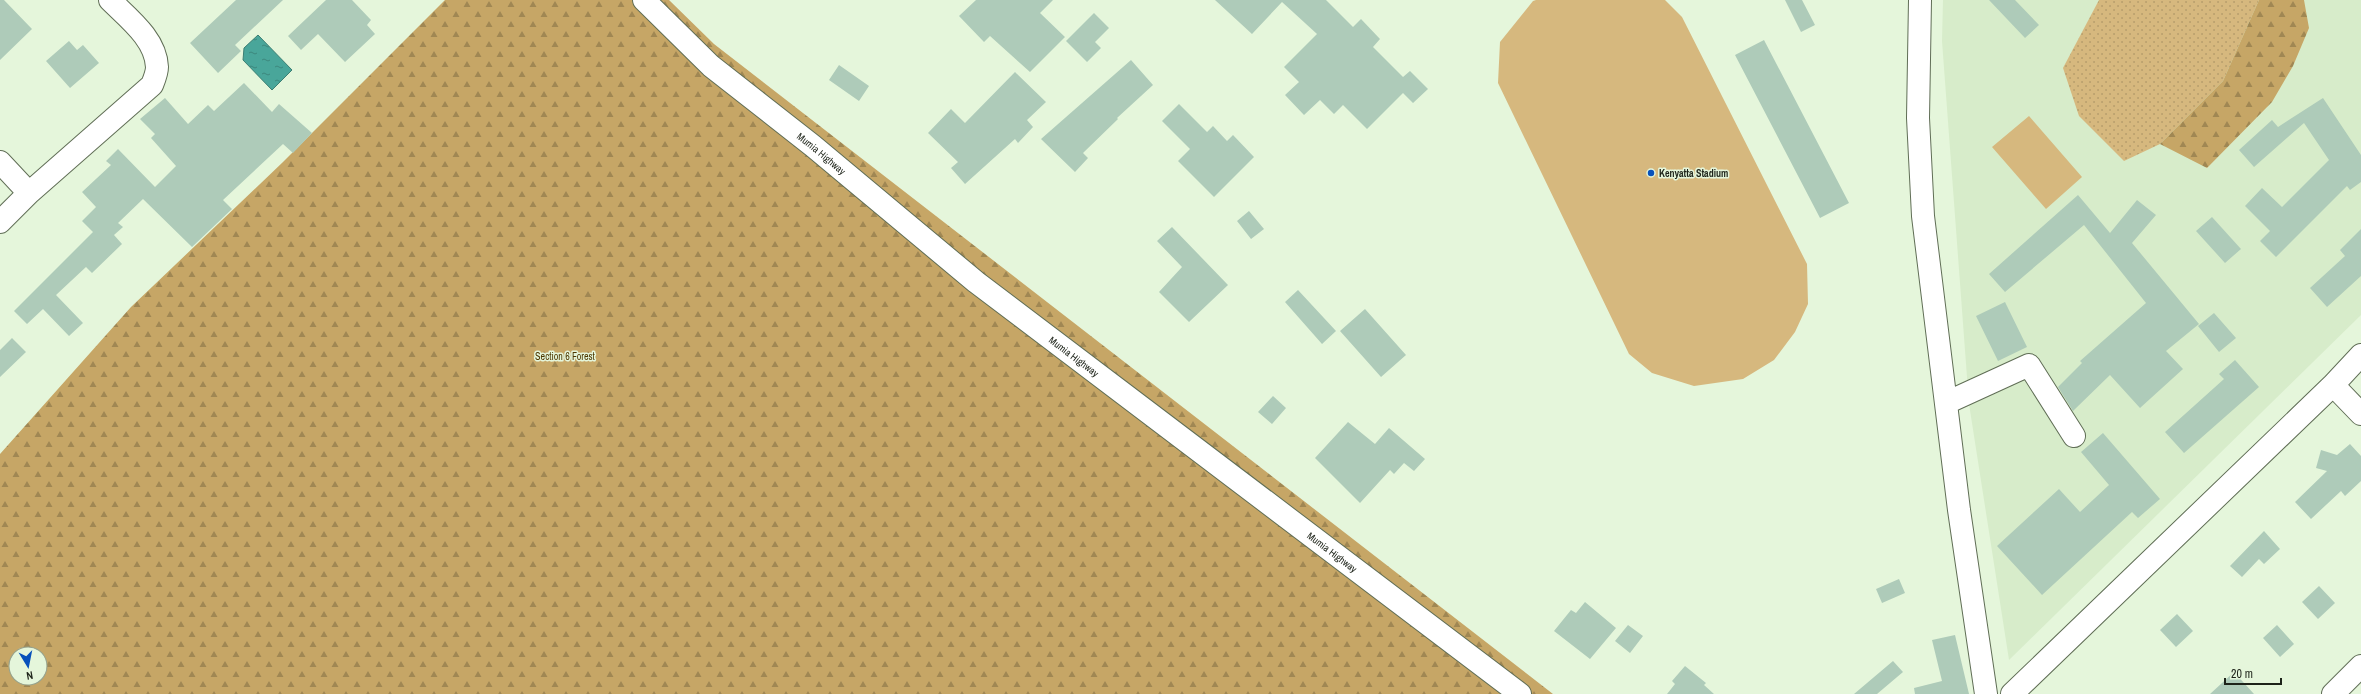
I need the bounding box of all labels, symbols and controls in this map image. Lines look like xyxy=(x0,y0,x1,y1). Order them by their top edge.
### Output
street label: Mumia Highway xyxy=(794,130,849,178)
place label: Kenyatta Stadium xyxy=(1659,167,1728,180)
marker: Kenyatta Stadium xyxy=(1646,168,1656,178)
street label: Mumia Highway xyxy=(1046,334,1102,380)
park label: Section 6 Forest xyxy=(535,350,596,363)
street label: Mumia Highway xyxy=(1305,529,1360,576)
north arrow xyxy=(8,646,48,686)
scale bar xyxy=(2225,660,2281,686)
text: 20 m xyxy=(2231,666,2253,682)
text: N xyxy=(25,668,34,683)

